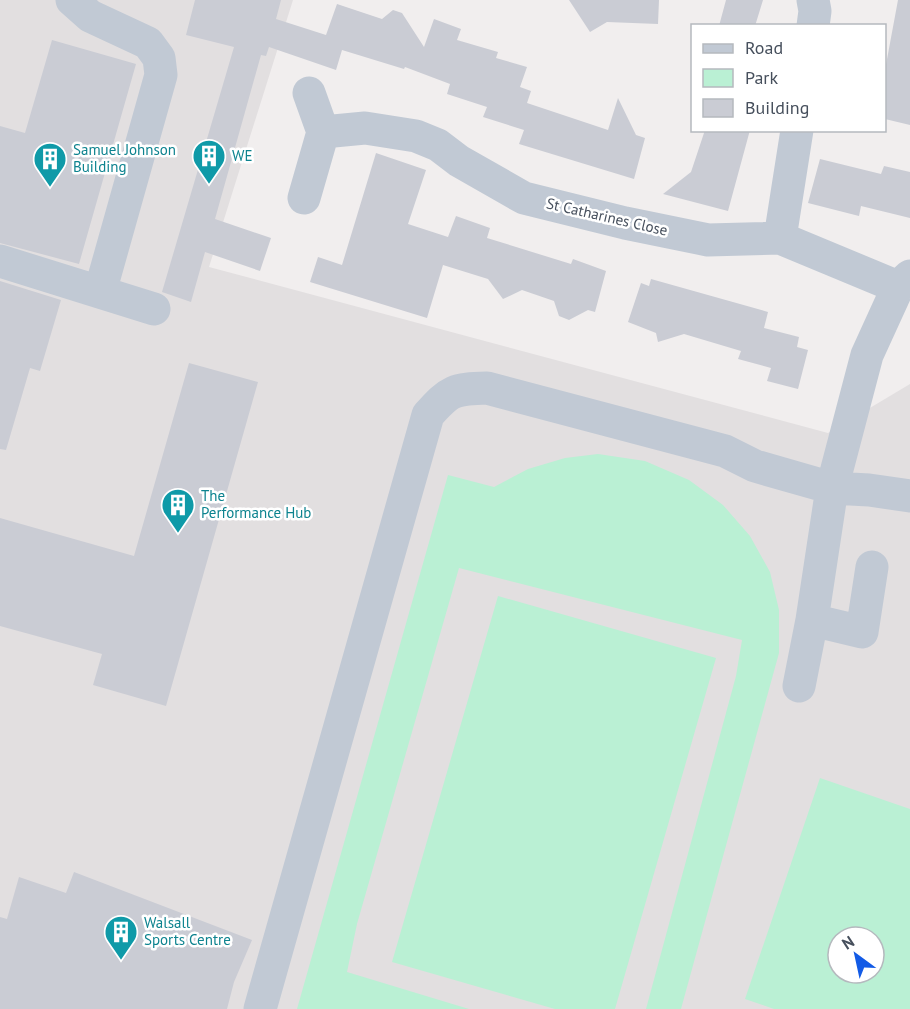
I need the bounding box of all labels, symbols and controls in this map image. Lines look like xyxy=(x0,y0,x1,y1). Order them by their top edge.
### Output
legend xyxy=(691,24,886,132)
text: Road xyxy=(745,36,783,59)
text: Park xyxy=(745,66,778,89)
text: Building xyxy=(745,96,809,119)
building icon: WE xyxy=(191,138,227,185)
place label: Samuel Johnson Building xyxy=(73,140,176,176)
building icon: Samuel Johnson Building xyxy=(32,141,68,188)
place label: WE xyxy=(232,146,252,165)
street label: St Catharines Close xyxy=(545,193,670,240)
place label: The Performance Hub xyxy=(201,486,311,522)
building icon: The Performance Hub xyxy=(160,487,196,534)
place label: Walsall Sports Centre xyxy=(144,913,231,949)
building icon: Walsall Sports Centre xyxy=(103,914,139,961)
north arrow xyxy=(826,925,886,985)
text: N xyxy=(838,931,858,954)

